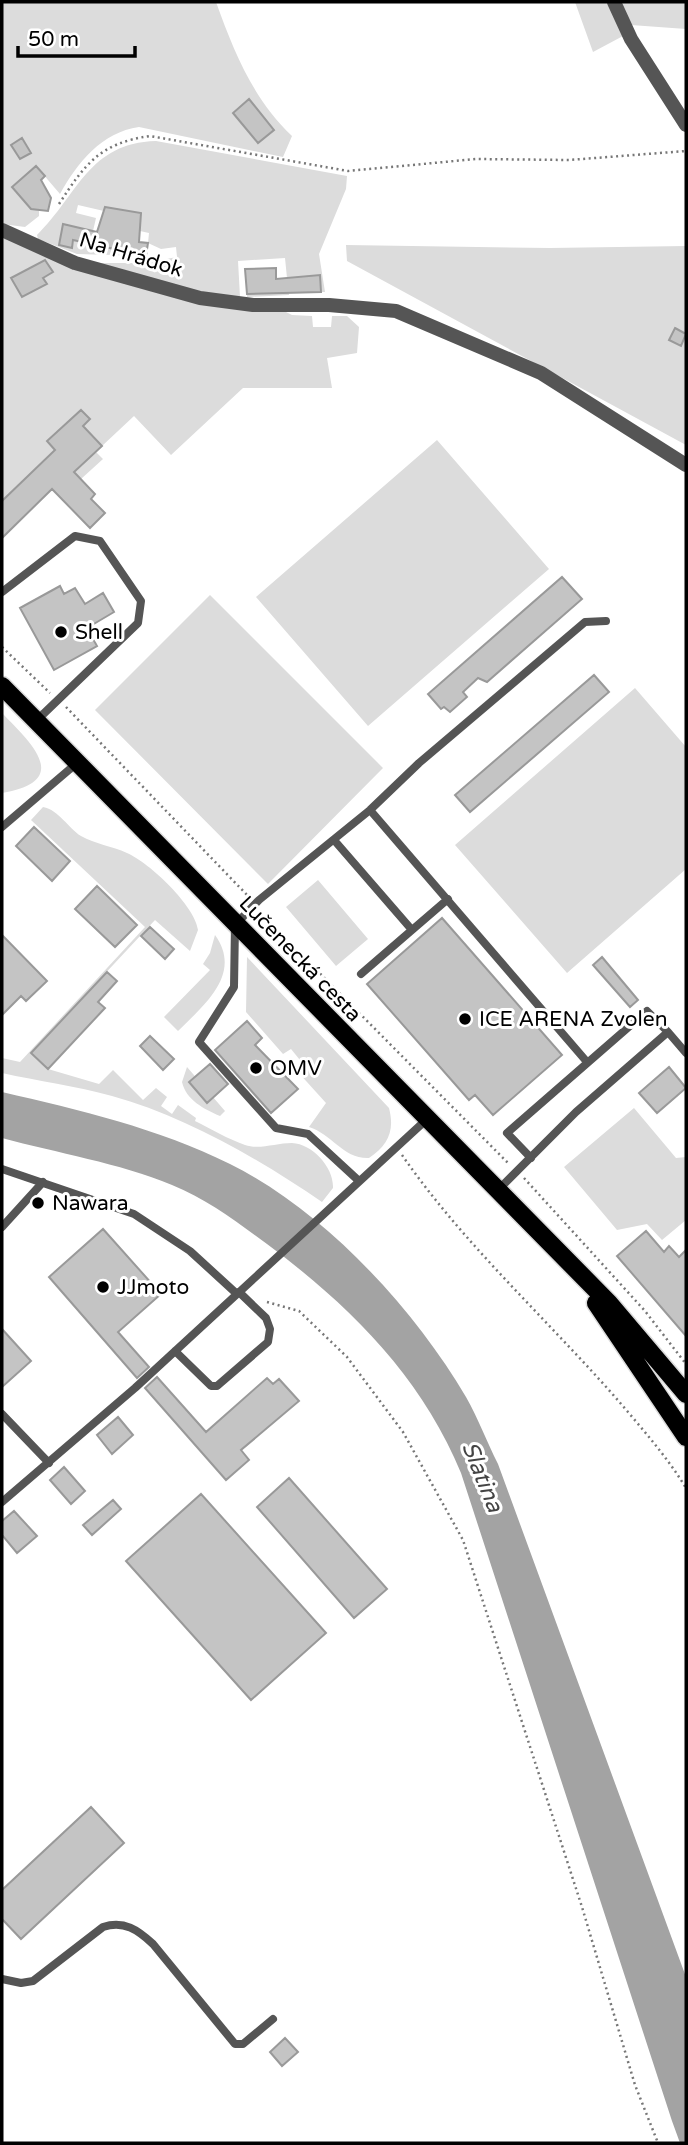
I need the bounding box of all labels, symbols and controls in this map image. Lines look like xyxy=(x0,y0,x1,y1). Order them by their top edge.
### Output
scale bar xyxy=(18,14,135,58)
text: 50 m xyxy=(28,27,79,52)
street label: Na Hrádok xyxy=(76,227,186,283)
place label: Shell xyxy=(75,620,123,645)
marker: Shell xyxy=(53,624,69,640)
street label: Lučenecká cesta xyxy=(234,891,366,1027)
place label: ICE ARENA Zvolen xyxy=(479,1007,668,1032)
marker: ICE ARENA Zvolen xyxy=(457,1011,473,1027)
place label: OMV xyxy=(270,1056,322,1081)
marker: OMV xyxy=(248,1060,264,1076)
place label: Nawara xyxy=(52,1191,129,1216)
marker: Nawara xyxy=(30,1195,46,1211)
place label: JJmoto xyxy=(117,1275,189,1300)
marker: JJmoto xyxy=(95,1279,111,1295)
water label: Slatina xyxy=(455,1438,509,1517)

